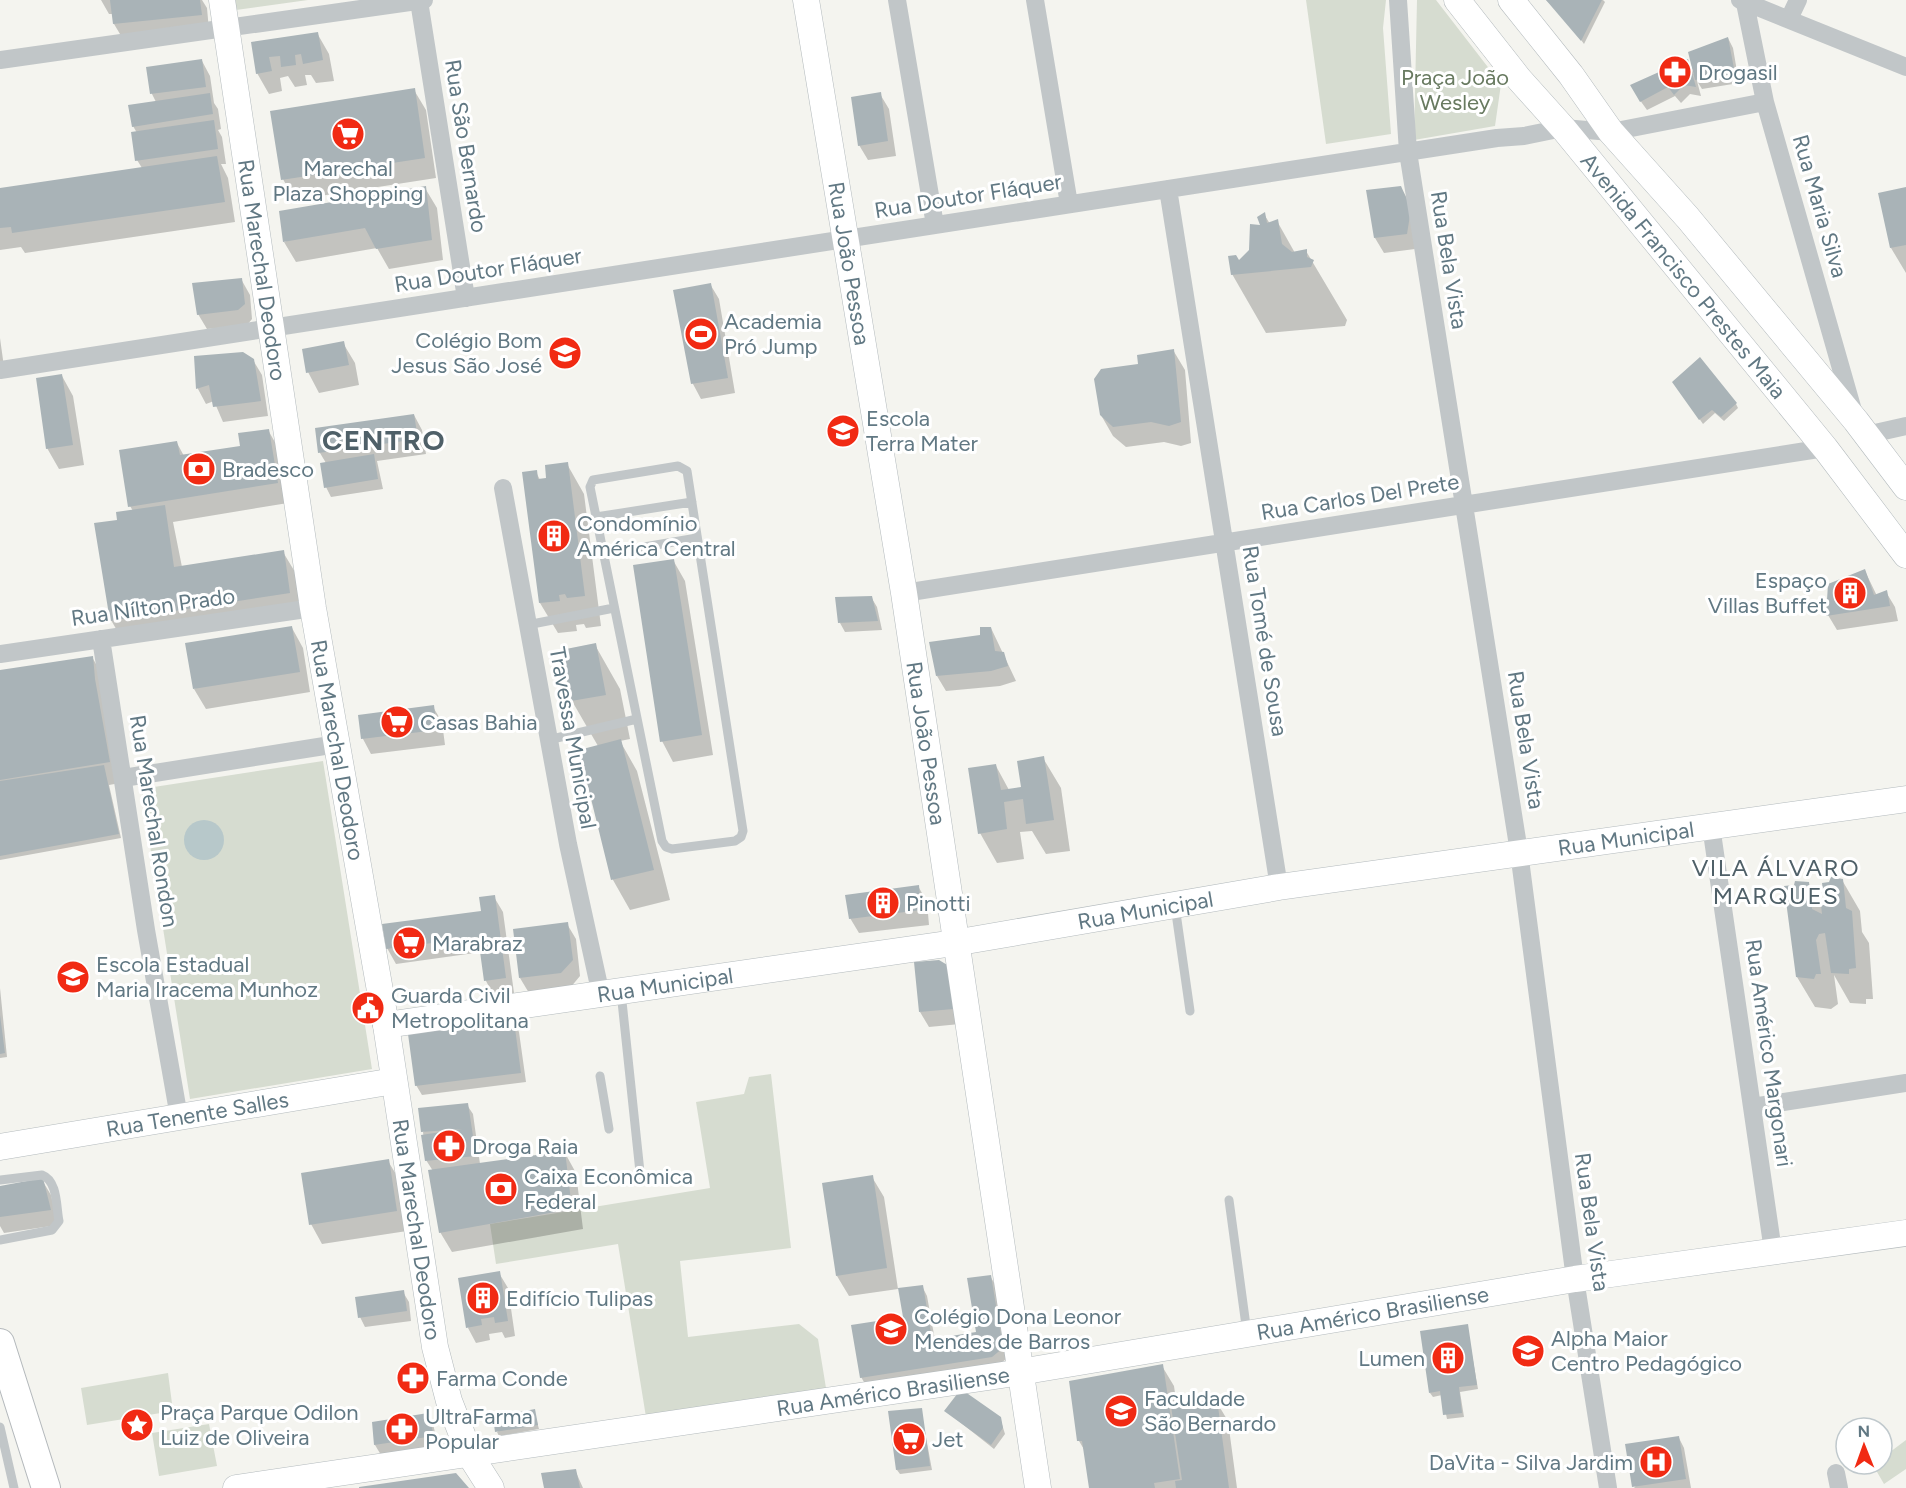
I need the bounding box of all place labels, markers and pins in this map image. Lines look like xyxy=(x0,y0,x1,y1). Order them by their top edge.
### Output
pharmacy icon: Drogasil xyxy=(1657,54,1693,90)
place label: Drogasil xyxy=(1698,59,1778,86)
supermarket icon: Marechal Plaza Shopping xyxy=(330,116,366,152)
place label: Marechal Plaza Shopping xyxy=(272,155,424,207)
place label: Academia Pró Jump xyxy=(724,308,822,360)
sports icon: Academia Pró Jump xyxy=(683,316,719,352)
place label: Colégio Bom Jesus São José xyxy=(391,327,542,379)
school or university icon: Colégio Bom Jesus São José xyxy=(547,335,583,371)
place label: Escola Terra Mater xyxy=(866,405,978,457)
school or university icon: Escola Terra Mater xyxy=(825,413,861,449)
bank icon: Bradesco xyxy=(181,451,217,487)
place label: Bradesco xyxy=(222,456,314,483)
place label: Condomínio América Central xyxy=(577,510,736,562)
building icon: Condomínio América Central xyxy=(536,518,572,554)
place label: Espaço Villas Buffet xyxy=(1708,567,1827,619)
building icon: Espaço Villas Buffet xyxy=(1832,575,1868,611)
supermarket icon: Casas Bahia xyxy=(379,704,415,740)
place label: Casas Bahia xyxy=(420,709,538,736)
building icon: Pinotti xyxy=(865,885,901,921)
place label: Pinotti xyxy=(906,890,971,917)
supermarket icon: Marabraz xyxy=(391,925,427,961)
place label: Marabraz xyxy=(432,930,523,957)
place label: Escola Estadual Maria Iracema Munhoz xyxy=(96,951,318,1003)
school or university icon: Escola Estadual Maria Iracema Munhoz xyxy=(55,959,91,995)
place label: Guarda Civil Metropolitana xyxy=(391,982,529,1034)
public building icon: Guarda Civil Metropolitana xyxy=(350,990,386,1026)
pharmacy icon: Droga Raia xyxy=(431,1128,467,1164)
place label: Droga Raia xyxy=(472,1133,578,1160)
place label: Caixa Econômica Federal xyxy=(524,1163,693,1215)
bank icon: Caixa Econômica Federal xyxy=(483,1171,519,1207)
building icon: Edifício Tulipas xyxy=(465,1280,501,1316)
place label: Edifício Tulipas xyxy=(506,1285,653,1312)
place label: Colégio Dona Leonor Mendes de Barros xyxy=(914,1303,1122,1355)
school or university icon: Colégio Dona Leonor Mendes de Barros xyxy=(873,1311,909,1347)
place label: Alpha Maior Centro Pedagógico xyxy=(1551,1325,1742,1377)
school or university icon: Alpha Maior Centro Pedagógico xyxy=(1510,1333,1546,1369)
building icon: Lumen xyxy=(1430,1340,1466,1376)
place label: Lumen xyxy=(1358,1345,1425,1372)
pharmacy icon: Farma Conde xyxy=(395,1360,431,1396)
place label: Farma Conde xyxy=(436,1365,568,1392)
place label: Faculdade São Bernardo xyxy=(1144,1385,1276,1437)
school or university icon: Faculdade São Bernardo xyxy=(1103,1393,1139,1429)
place label: Praça Parque Odilon Luiz de Oliveira xyxy=(160,1399,358,1451)
place label: UltraFarma Popular xyxy=(425,1403,533,1455)
place icon: Praça Parque Odilon Luiz de Oliveira xyxy=(119,1407,155,1443)
pharmacy icon: UltraFarma Popular xyxy=(384,1411,420,1447)
supermarket icon: Jet xyxy=(891,1421,927,1457)
place label: Jet xyxy=(932,1426,964,1453)
hospital icon: DaVita - Silva Jardim xyxy=(1638,1444,1674,1480)
place label: DaVita - Silva Jardim xyxy=(1429,1449,1633,1476)

